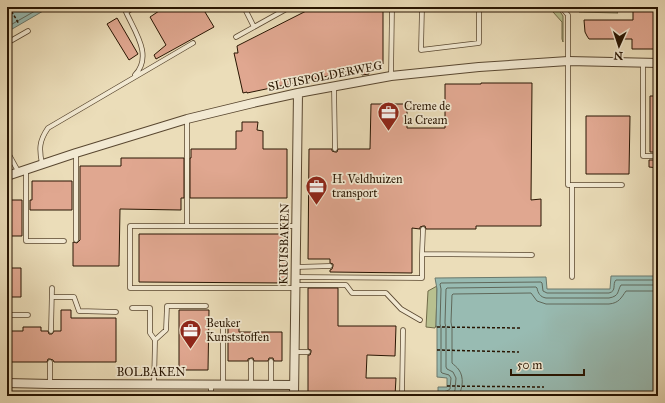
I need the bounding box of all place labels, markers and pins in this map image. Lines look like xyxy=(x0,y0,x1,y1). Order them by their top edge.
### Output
place label: Creme de la Cream xyxy=(404,99,450,127)
office icon: Creme de la Cream xyxy=(376,100,402,133)
place label: H. Veldhuizen transport xyxy=(332,172,403,200)
office icon: H. Veldhuizen transport xyxy=(304,173,330,206)
place label: Beuker Kunststoffen xyxy=(206,316,270,344)
office icon: Beuker Kunststoffen xyxy=(177,317,203,350)

